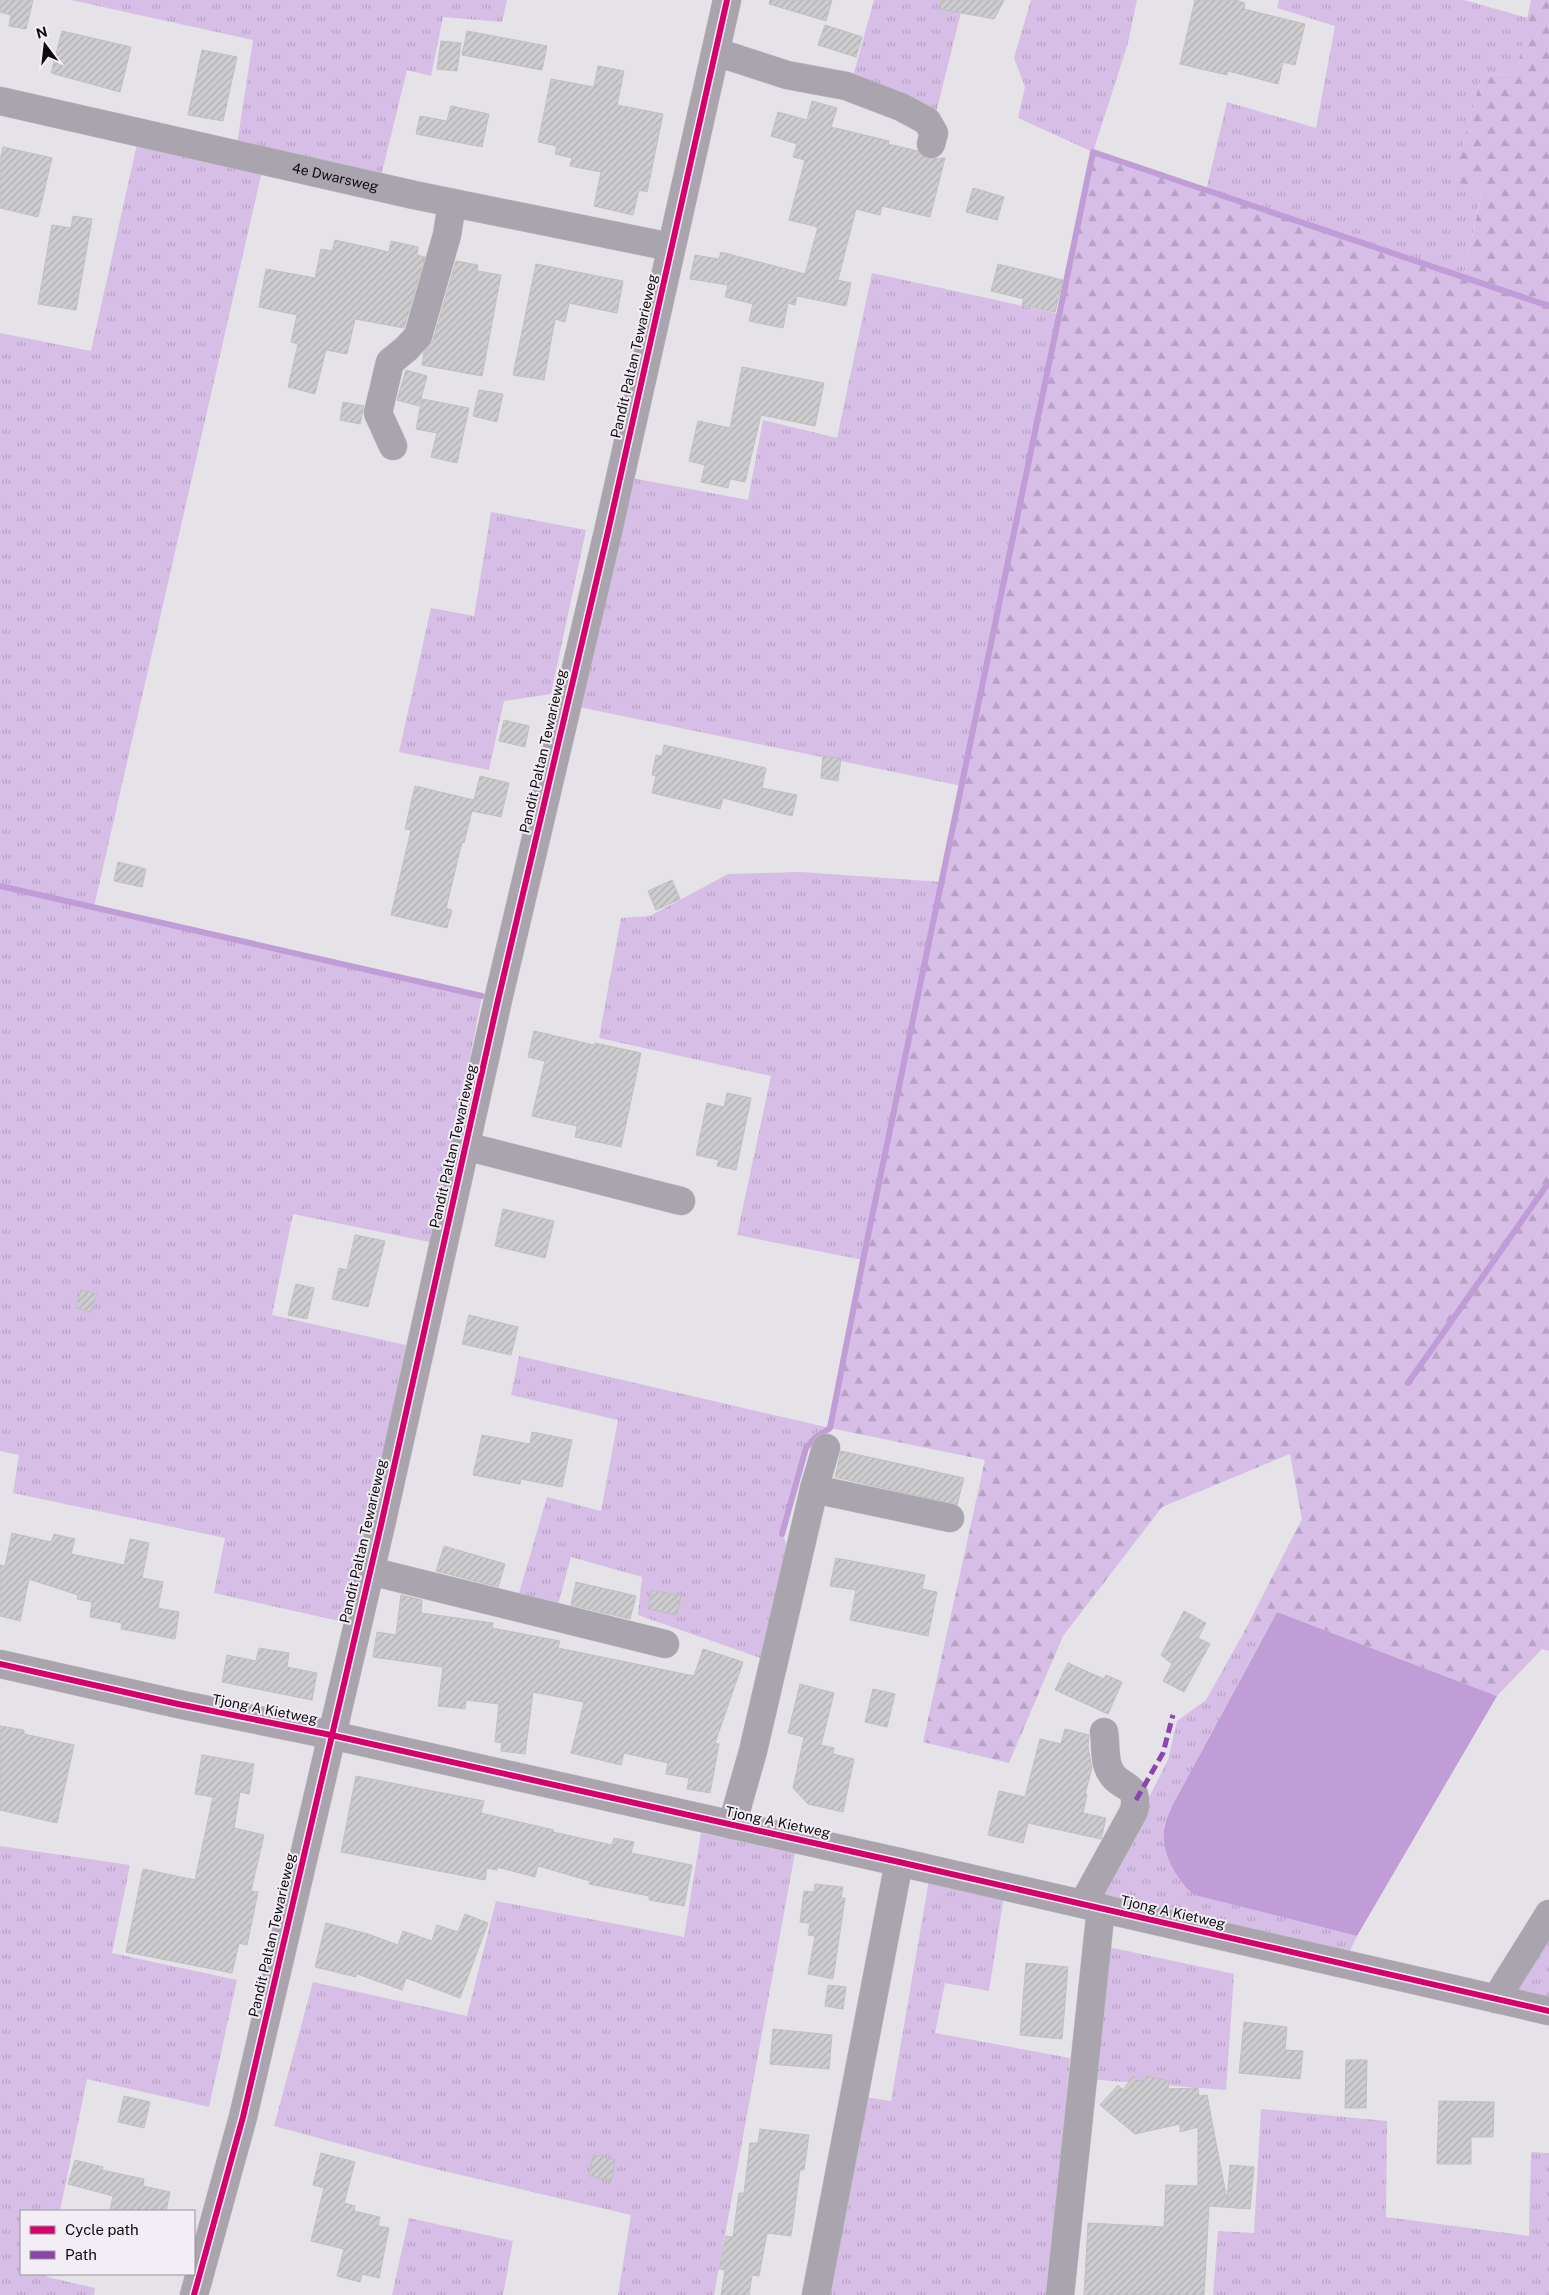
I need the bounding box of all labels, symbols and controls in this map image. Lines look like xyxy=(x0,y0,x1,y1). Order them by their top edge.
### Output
north arrow xyxy=(20,20,70,70)
text: N xyxy=(34,23,49,42)
street label: 4e Dwarsweg xyxy=(291,160,381,195)
street label: Pandit Paltan Tewarieweg xyxy=(607,272,661,440)
street label: Pandit Paltan Tewarieweg xyxy=(516,667,570,835)
street label: Pandit Paltan Tewarieweg xyxy=(426,1062,480,1230)
street label: Pandit Paltan Tewarieweg xyxy=(336,1457,390,1625)
street label: Tjong A Kietweg xyxy=(211,1691,319,1727)
street label: Tjong A Kietweg xyxy=(724,1803,832,1841)
street label: Pandit Paltan Tewarieweg xyxy=(245,1851,299,2019)
street label: Tjong A Kietweg xyxy=(1119,1892,1227,1932)
legend xyxy=(20,2210,195,2275)
text: Cycle path xyxy=(65,2221,139,2238)
text: Path xyxy=(65,2246,97,2263)

